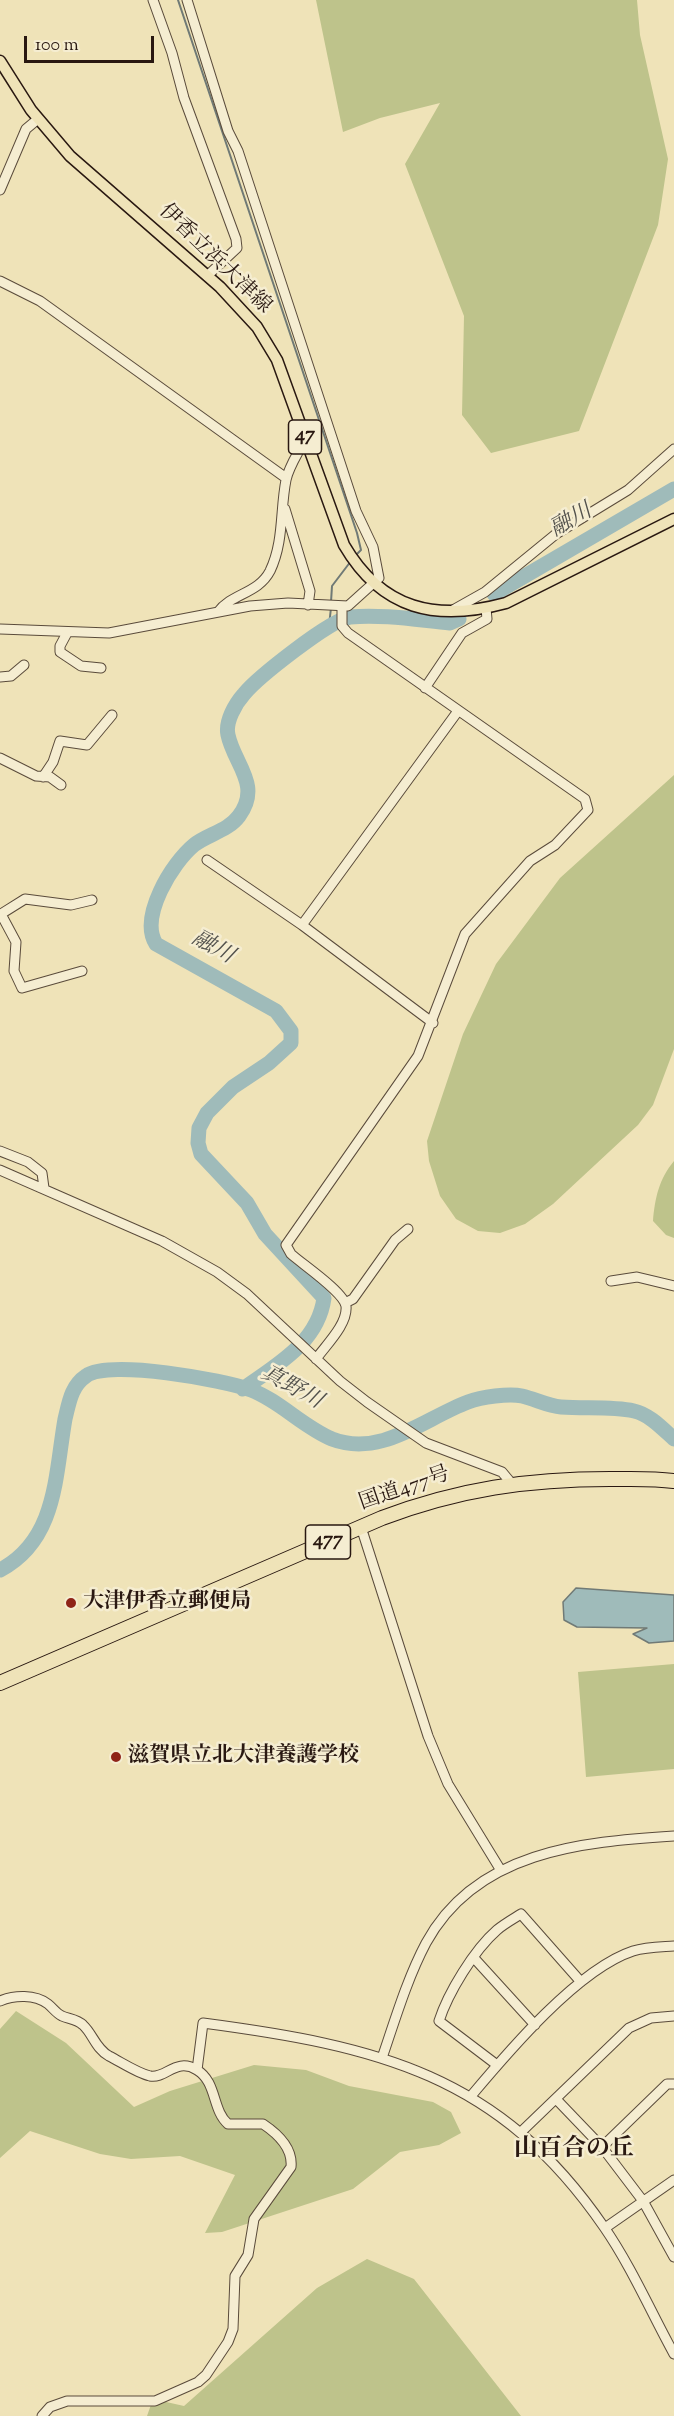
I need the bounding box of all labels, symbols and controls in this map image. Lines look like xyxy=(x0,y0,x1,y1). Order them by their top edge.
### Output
scale bar xyxy=(27,24,158,62)
text: 100 m xyxy=(35,33,79,59)
street label: 伊香立浜大津線 xyxy=(152,200,276,320)
road number: 47 xyxy=(288,420,322,454)
water label: 融川 xyxy=(546,500,598,544)
water label: 融川 xyxy=(186,927,238,971)
water label: 真野川 xyxy=(256,1361,326,1417)
street label: 国道477号 xyxy=(356,1463,454,1517)
road number: 477 xyxy=(306,1525,350,1559)
place label: 大津伊香立郵便局 xyxy=(83,1590,251,1616)
marker: 大津伊香立郵便局 xyxy=(64,1596,78,1610)
place label: 滋賀県立北大津養護学校 xyxy=(128,1744,359,1770)
marker: 滋賀県立北大津養護学校 xyxy=(109,1750,123,1764)
district label: 山百合の丘 xyxy=(514,2137,634,2165)

